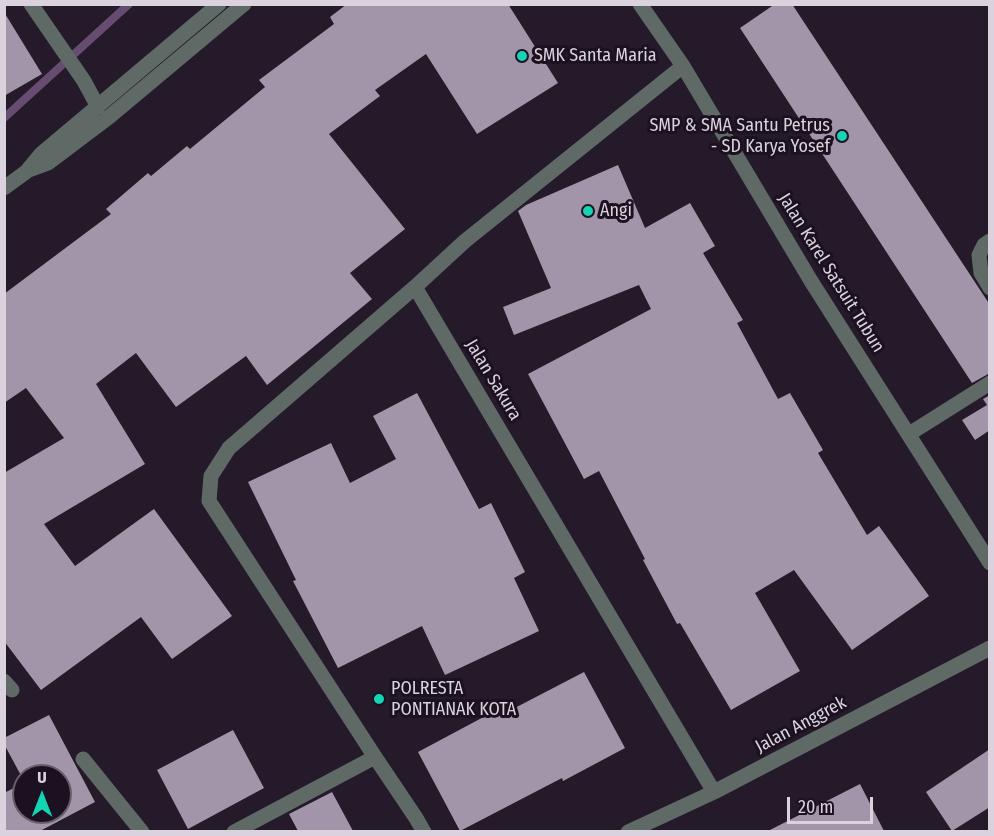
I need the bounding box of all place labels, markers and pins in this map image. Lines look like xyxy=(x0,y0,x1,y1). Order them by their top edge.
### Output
place label: SMK Santa Maria xyxy=(534,45,657,67)
marker: SMK Santa Maria xyxy=(515,49,529,63)
place label: SMP & SMA Santu Petrus - SD Karya Yosef xyxy=(650,115,830,158)
marker: SMP & SMA Santu Petrus - SD Karya Yosef xyxy=(835,129,849,143)
place label: Angi xyxy=(600,200,632,222)
marker: Angi xyxy=(581,204,595,218)
place label: POLRESTA PONTIANAK KOTA xyxy=(391,678,516,720)
marker: POLRESTA PONTIANAK KOTA xyxy=(372,692,386,706)

